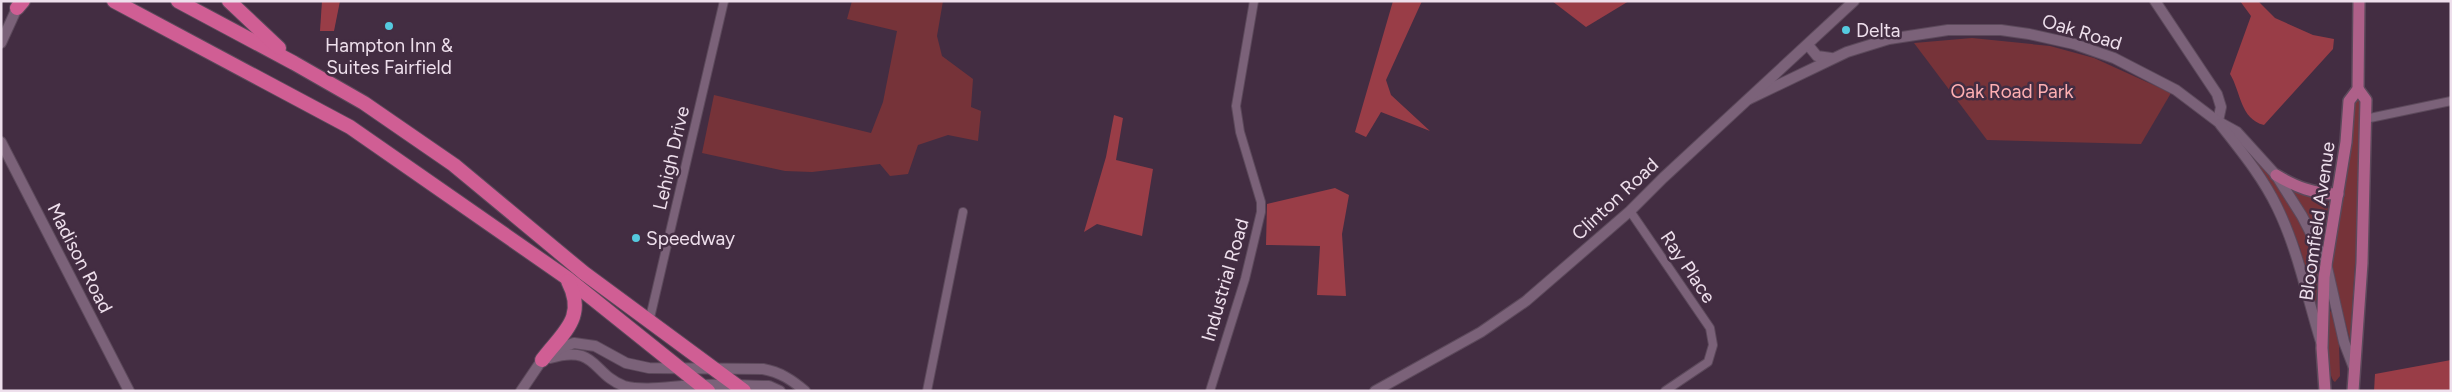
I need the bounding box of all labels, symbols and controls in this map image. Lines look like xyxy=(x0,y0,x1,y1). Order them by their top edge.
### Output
street label: Oak Road xyxy=(2039,9,2125,55)
place label: Delta xyxy=(1856,19,1900,42)
marker: Hampton Inn & Suites Fairfield xyxy=(383,20,395,32)
marker: Delta xyxy=(1840,24,1852,36)
place label: Hampton Inn & Suites Fairfield xyxy=(325,34,454,79)
park label: Oak Road Park xyxy=(1951,80,2074,103)
street label: Lehigh Drive xyxy=(648,104,694,212)
street label: Bloomfield Avenue xyxy=(2294,140,2340,302)
street label: Clinton Road xyxy=(1567,153,1663,245)
street label: Madison Road xyxy=(42,199,118,317)
street label: Industrial Road xyxy=(1196,216,1254,344)
place label: Speedway xyxy=(646,227,735,250)
street label: Ray Place xyxy=(1656,227,1720,307)
marker: Speedway xyxy=(630,232,642,244)

